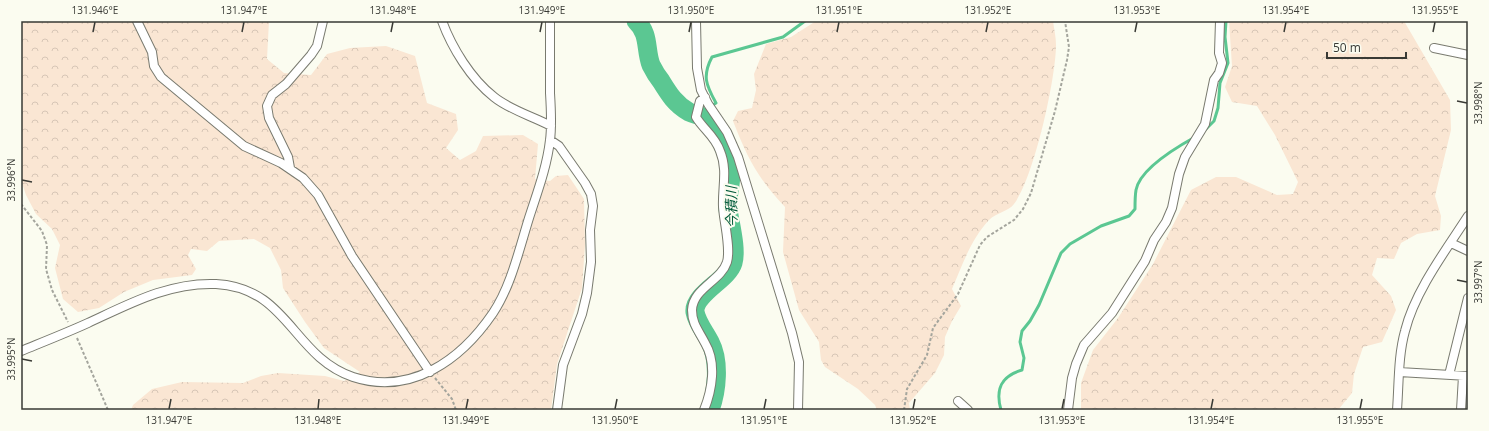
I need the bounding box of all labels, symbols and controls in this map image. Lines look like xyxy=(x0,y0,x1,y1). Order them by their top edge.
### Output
text: 131.946°E xyxy=(72,3,118,17)
text: 131.947°E xyxy=(221,3,267,17)
text: 131.948°E xyxy=(370,3,416,17)
text: 131.949°E xyxy=(519,3,565,17)
text: 131.950°E xyxy=(668,3,714,17)
text: 131.951°E xyxy=(816,3,862,17)
text: 131.952°E xyxy=(965,3,1011,17)
text: 131.953°E xyxy=(1114,3,1160,17)
text: 131.954°E xyxy=(1263,3,1309,17)
text: 131.955°E xyxy=(1412,3,1458,17)
scale bar xyxy=(1327,34,1406,60)
text: 50 m xyxy=(1333,39,1361,56)
text: 33.998°N xyxy=(1471,81,1485,125)
text: 33.996°N xyxy=(4,158,18,202)
water label: 今積川 xyxy=(721,184,741,228)
text: 33.997°N xyxy=(1471,260,1485,304)
text: 33.995°N xyxy=(4,337,18,381)
text: 131.947°E xyxy=(146,413,192,427)
text: 131.948°E xyxy=(295,413,341,427)
text: 131.949°E xyxy=(443,413,489,427)
text: 131.950°E xyxy=(592,413,638,427)
text: 131.951°E xyxy=(741,413,787,427)
text: 131.952°E xyxy=(890,413,936,427)
text: 131.953°E xyxy=(1039,413,1085,427)
text: 131.954°E xyxy=(1188,413,1234,427)
text: 131.955°E xyxy=(1337,413,1383,427)

